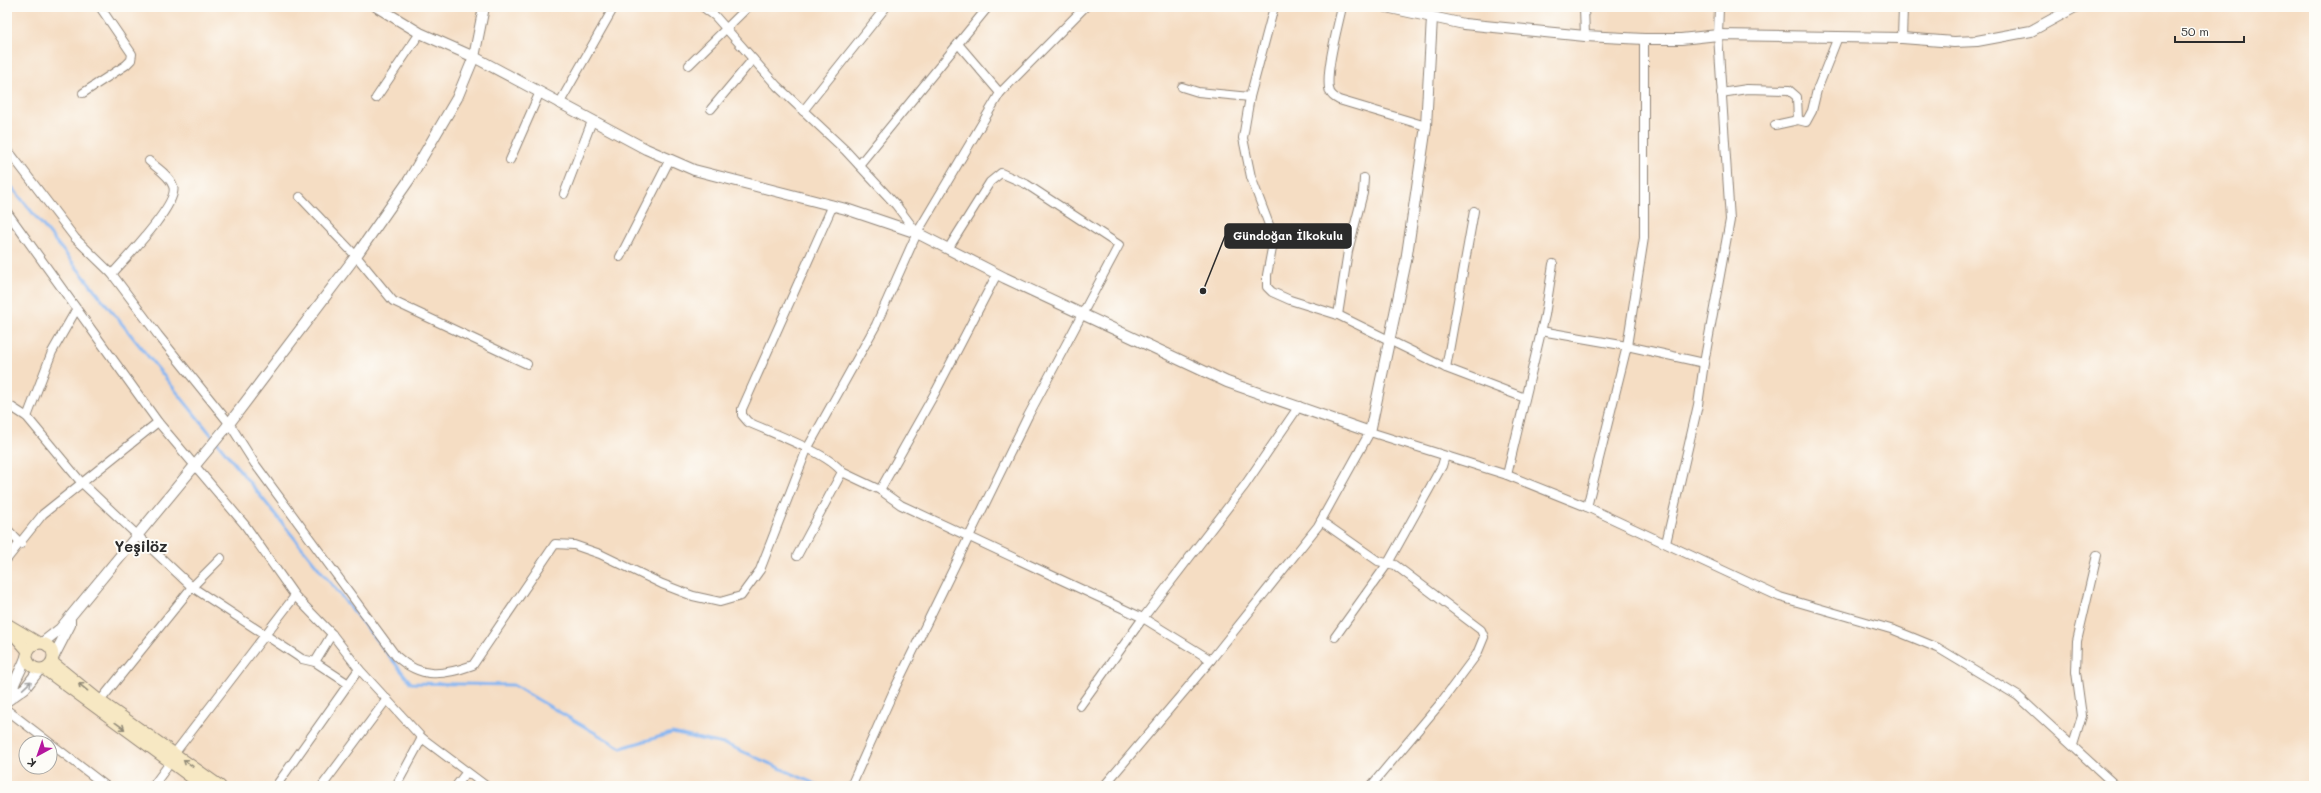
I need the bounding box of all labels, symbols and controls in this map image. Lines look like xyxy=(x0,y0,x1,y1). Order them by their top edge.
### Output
scale bar xyxy=(2175,18,2244,44)
text: 50 m xyxy=(2181,23,2209,39)
callout: Gündoğan İlkokulu xyxy=(1225,224,1351,248)
text: Gündoğan İlkokulu xyxy=(1233,227,1343,243)
district label: Yeşilöz xyxy=(114,536,168,557)
one-way arrow xyxy=(22,681,32,690)
one-way arrow xyxy=(78,683,89,691)
one-way arrow xyxy=(114,722,125,730)
north arrow xyxy=(18,735,58,775)
text: K xyxy=(24,755,39,771)
one-way arrow xyxy=(183,759,194,768)

